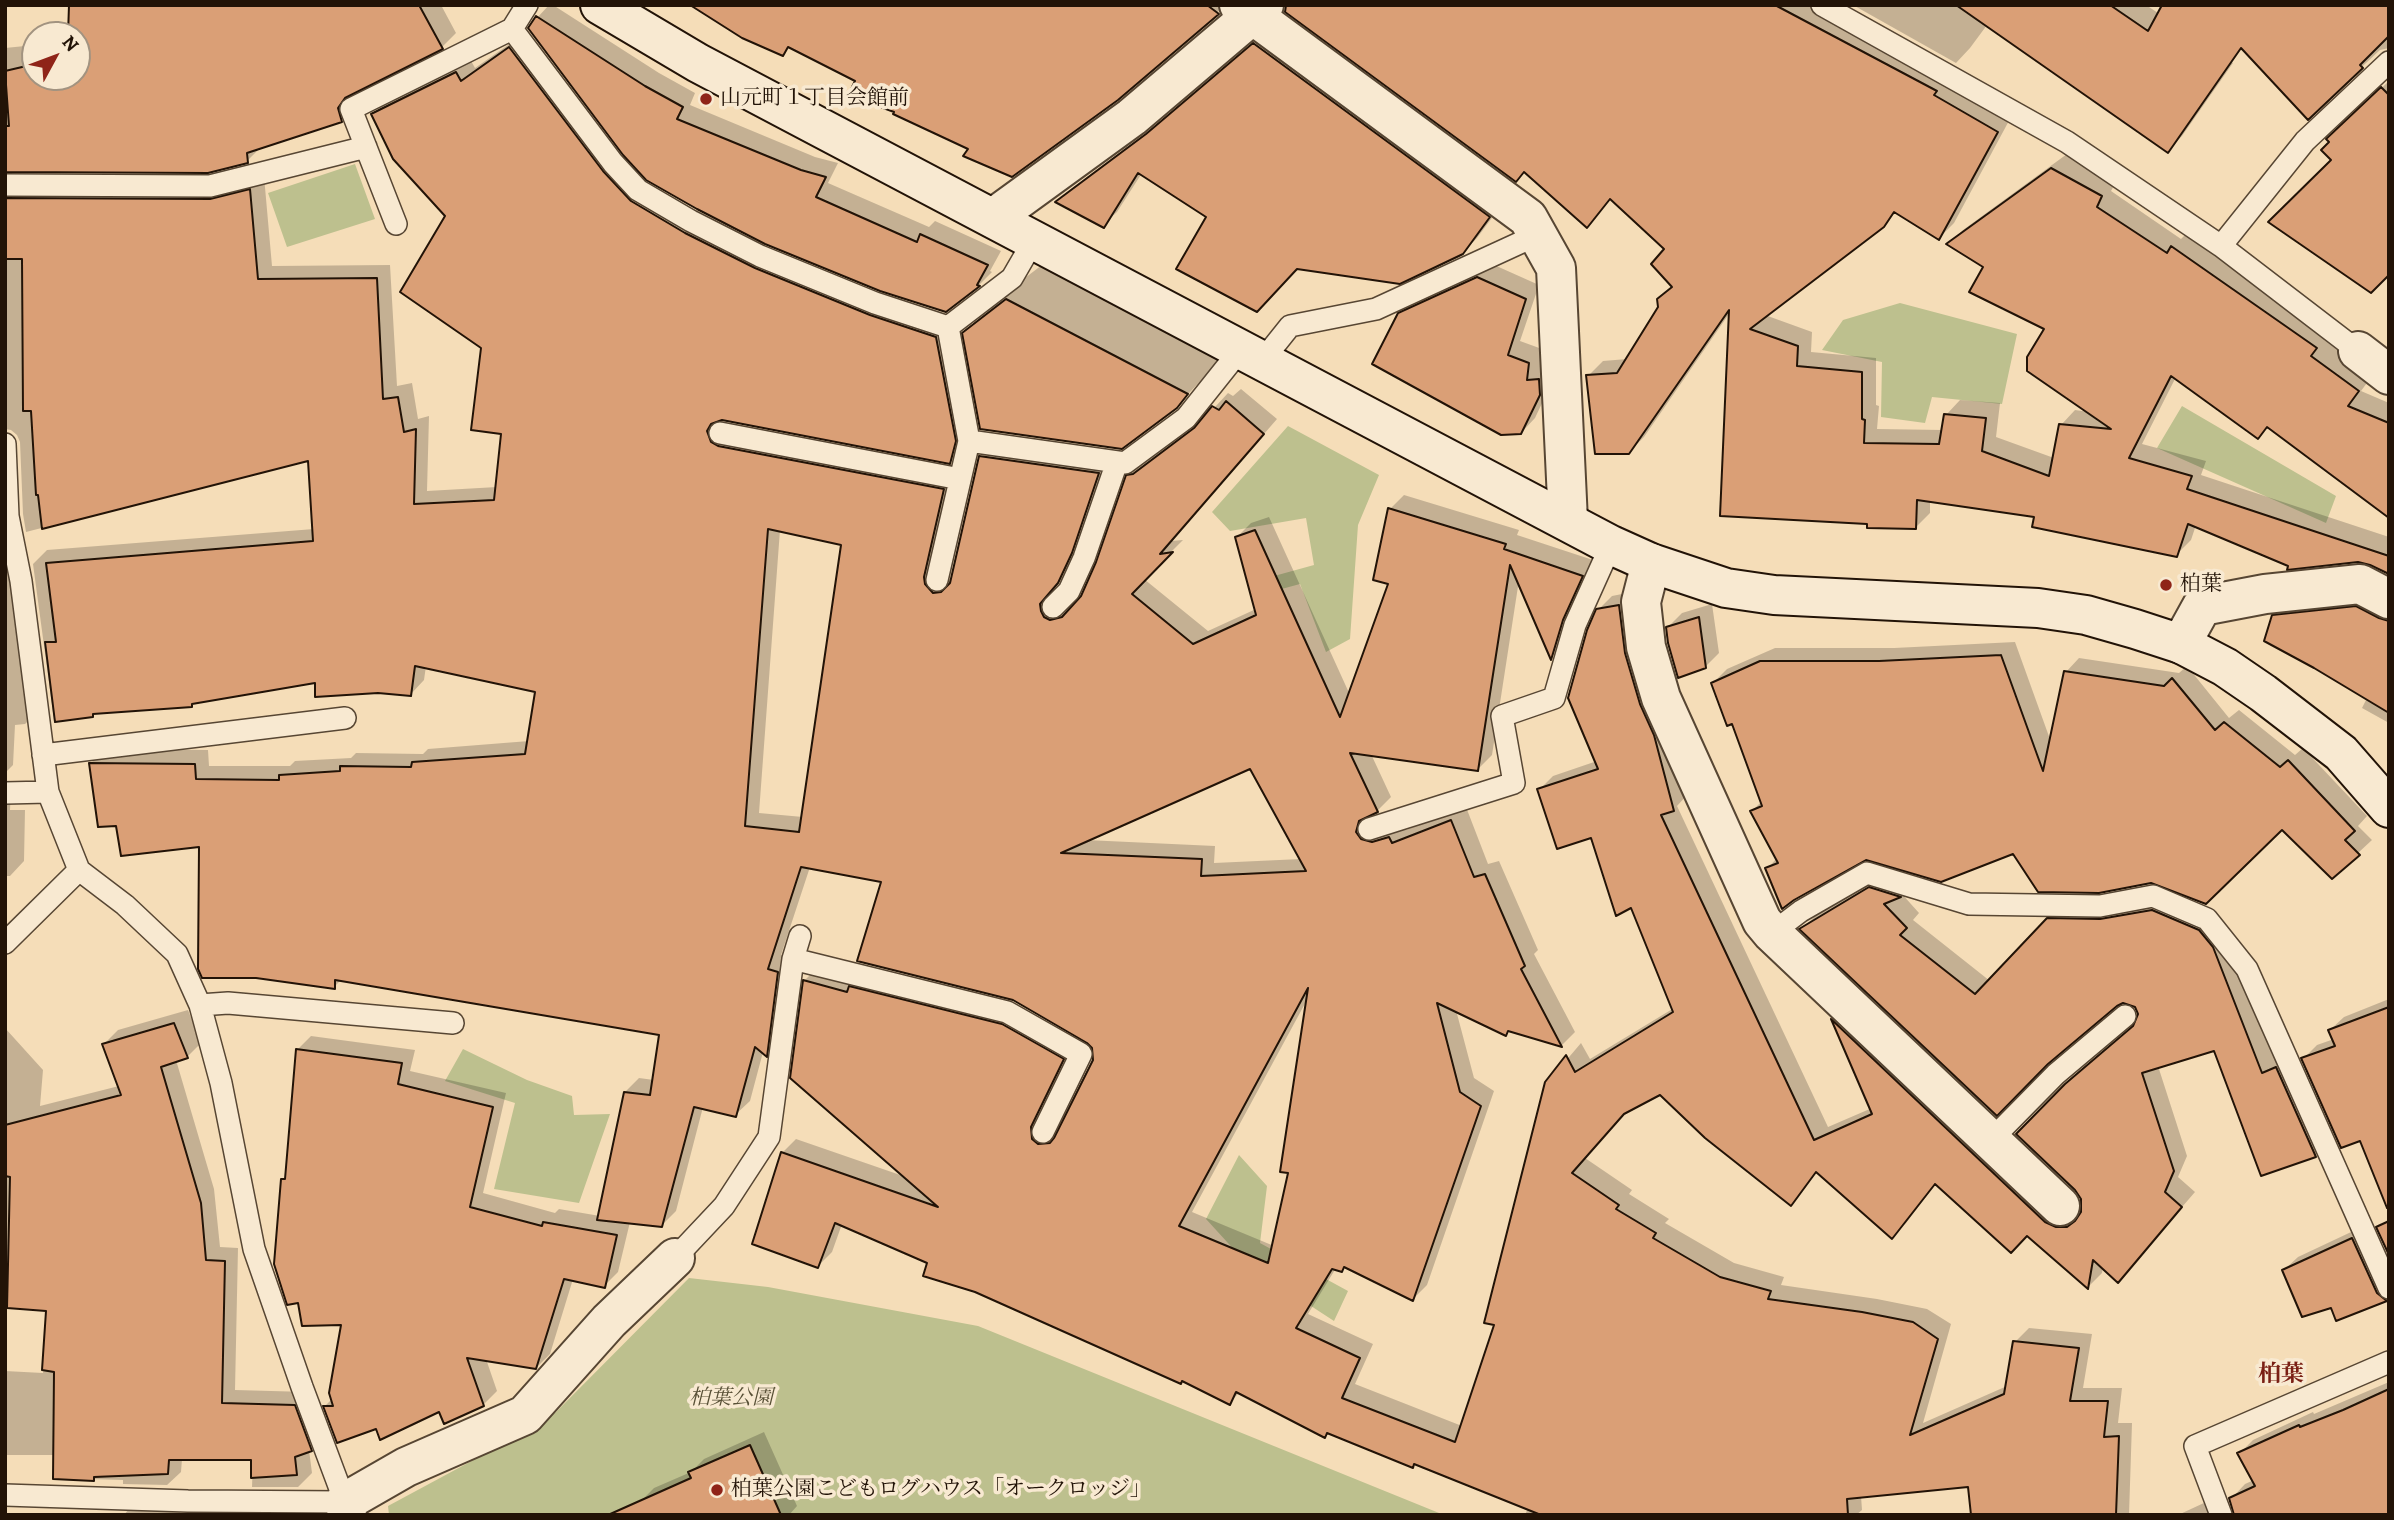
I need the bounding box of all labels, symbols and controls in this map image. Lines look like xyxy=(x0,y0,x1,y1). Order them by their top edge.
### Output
north arrow xyxy=(21,21,91,91)
text: N xyxy=(56,30,85,57)
place label: 山元町１丁目会館前 xyxy=(720,86,909,112)
marker: 山元町１丁目会館前 xyxy=(698,91,714,107)
place label: 柏葉 xyxy=(2180,572,2222,598)
marker: 柏葉 xyxy=(2158,577,2174,593)
district label: 柏葉 xyxy=(2258,1361,2304,1389)
park label: 柏葉公園 xyxy=(689,1386,773,1412)
place label: 柏葉公園こどもログハウス「オークロッジ」 xyxy=(731,1477,1151,1503)
marker: 柏葉公園こどもログハウス「オークロッジ」 xyxy=(709,1482,725,1498)

